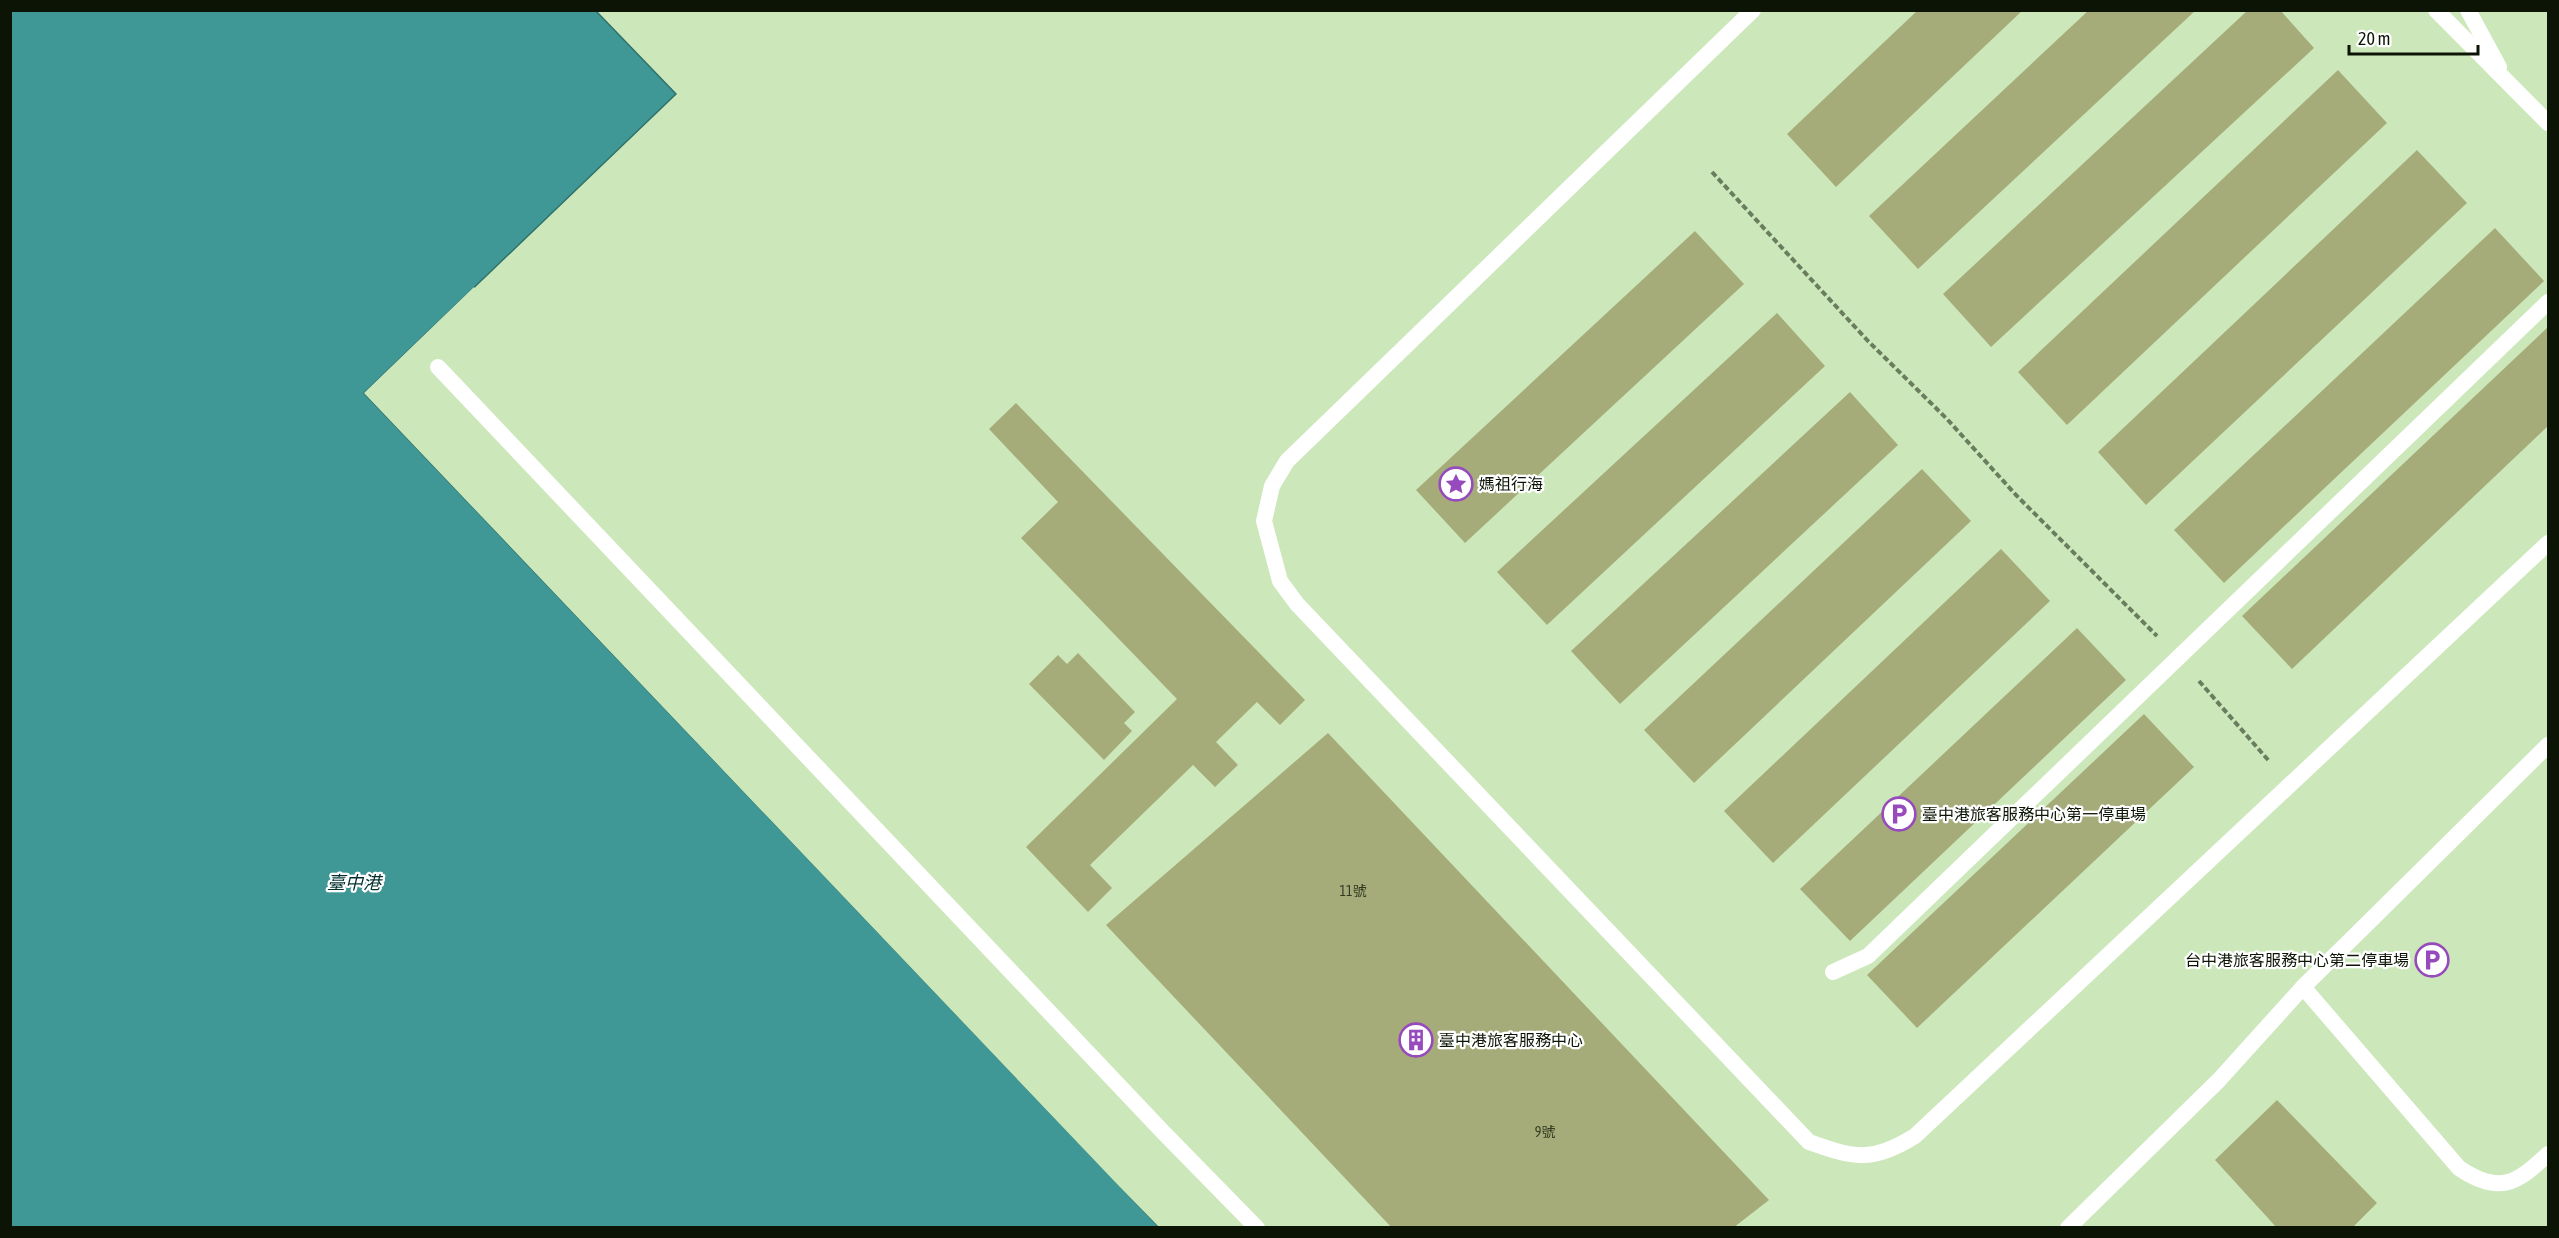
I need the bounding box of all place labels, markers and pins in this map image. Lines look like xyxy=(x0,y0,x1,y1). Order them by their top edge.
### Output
place icon: 媽祖行海 xyxy=(1438,466,1474,502)
place label: 媽祖行海 xyxy=(1479,475,1543,493)
parking icon: 臺中港旅客服務中心第一停車場 xyxy=(1881,796,1917,832)
place label: 臺中港旅客服務中心第一停車場 xyxy=(1922,805,2146,823)
parking icon: 台中港旅客服務中心第二停車場 xyxy=(2414,942,2450,978)
place label: 台中港旅客服務中心第二停車場 xyxy=(2185,951,2409,969)
building icon: 臺中港旅客服務中心 xyxy=(1398,1022,1434,1058)
place label: 臺中港旅客服務中心 xyxy=(1439,1031,1583,1049)

